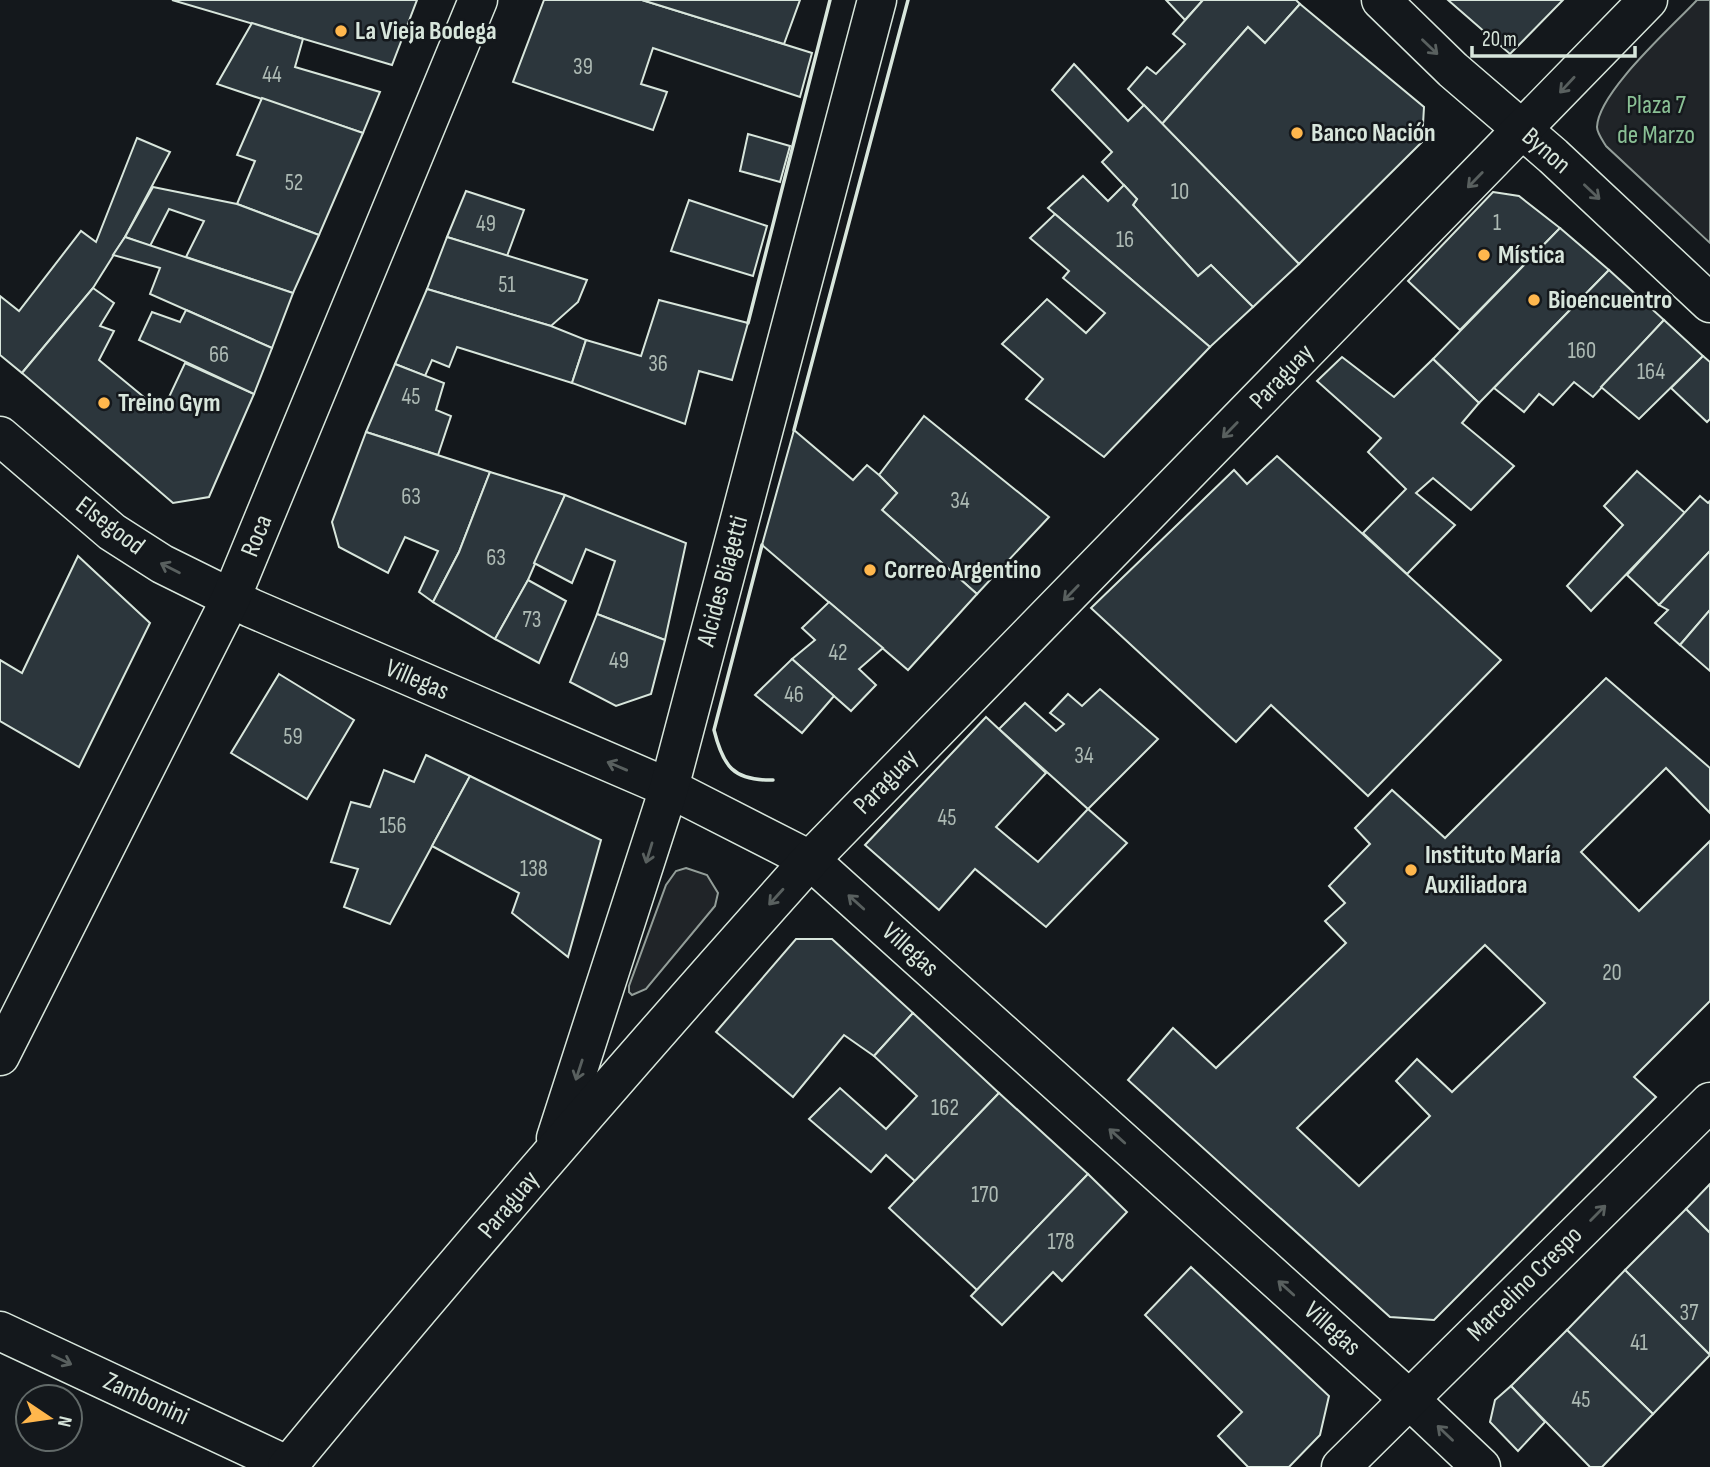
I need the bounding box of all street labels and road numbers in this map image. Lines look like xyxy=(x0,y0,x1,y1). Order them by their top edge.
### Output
street label: Bynon xyxy=(1515,121,1577,181)
street label: Paraguay xyxy=(1243,338,1321,416)
street label: Elsegood xyxy=(70,490,150,562)
street label: Roca xyxy=(235,510,279,562)
street label: Alcides Biagetti xyxy=(690,512,755,651)
street label: Villegas xyxy=(381,653,453,707)
street label: Paraguay xyxy=(847,743,925,821)
street label: Villegas xyxy=(875,916,945,984)
street label: Paraguay xyxy=(472,1165,546,1245)
street label: Marcelino Crespo xyxy=(1461,1220,1589,1348)
street label: Villegas xyxy=(1297,1295,1367,1363)
street label: Zambonini xyxy=(98,1366,194,1432)

